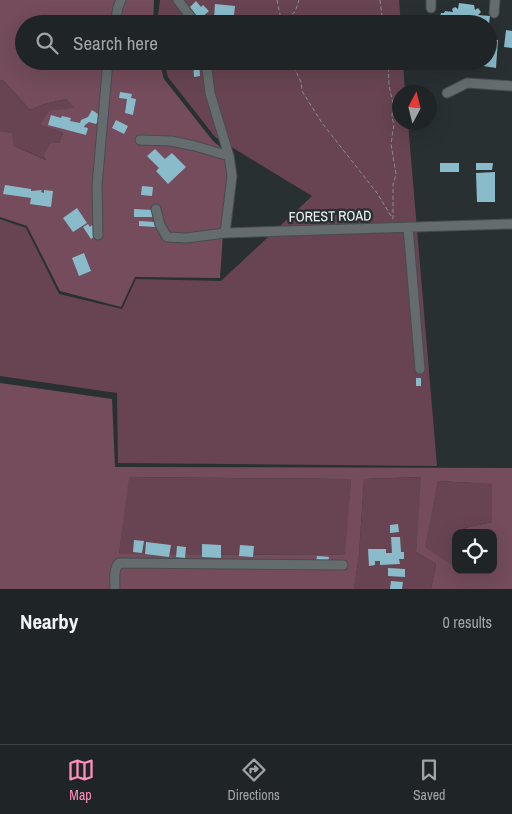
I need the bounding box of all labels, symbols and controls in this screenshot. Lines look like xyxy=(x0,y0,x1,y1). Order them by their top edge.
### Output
search box xyxy=(15,15,497,70)
icon: search xyxy=(33,29,61,57)
text: Search here xyxy=(73,30,158,56)
north arrow xyxy=(392,85,437,130)
street label: FOREST ROAD xyxy=(288,206,372,226)
map controls xyxy=(452,529,497,574)
button: locate xyxy=(452,529,497,574)
text: Nearby xyxy=(20,607,78,636)
text: 0 results xyxy=(442,611,492,633)
tab: Map xyxy=(67,756,95,804)
tab: Directions xyxy=(228,756,280,804)
tab: Saved xyxy=(413,756,445,804)

